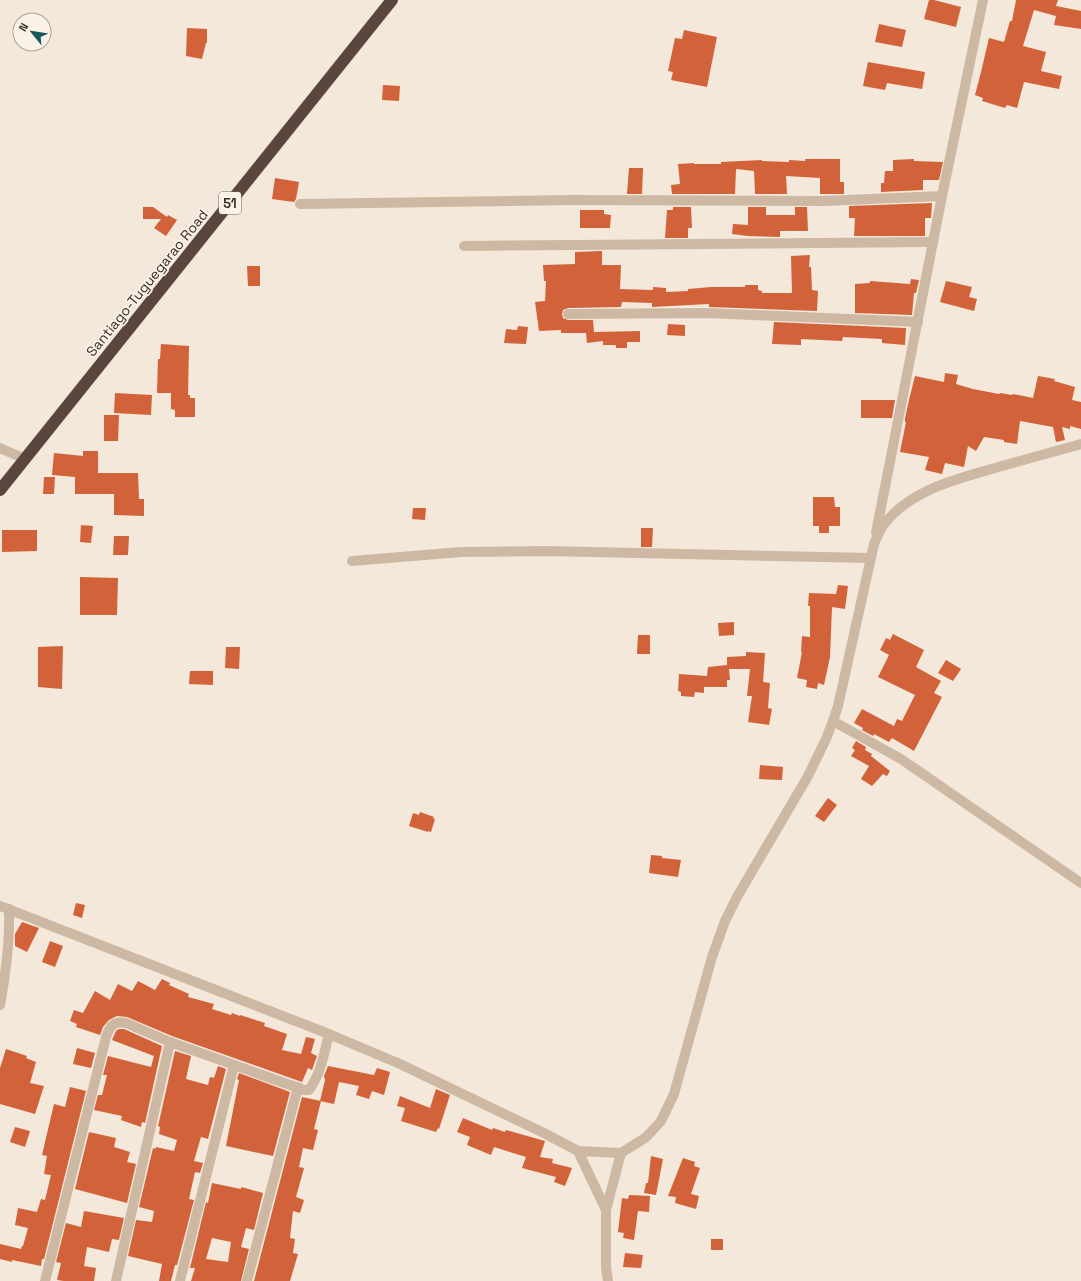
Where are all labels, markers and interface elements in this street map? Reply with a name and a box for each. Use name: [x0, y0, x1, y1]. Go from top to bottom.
north arrow: [12, 12, 52, 52]
text: N: [15, 20, 31, 34]
road number: 51: [219, 192, 241, 214]
street label: Santiago-Tuguegarao Road: [82, 206, 212, 360]

